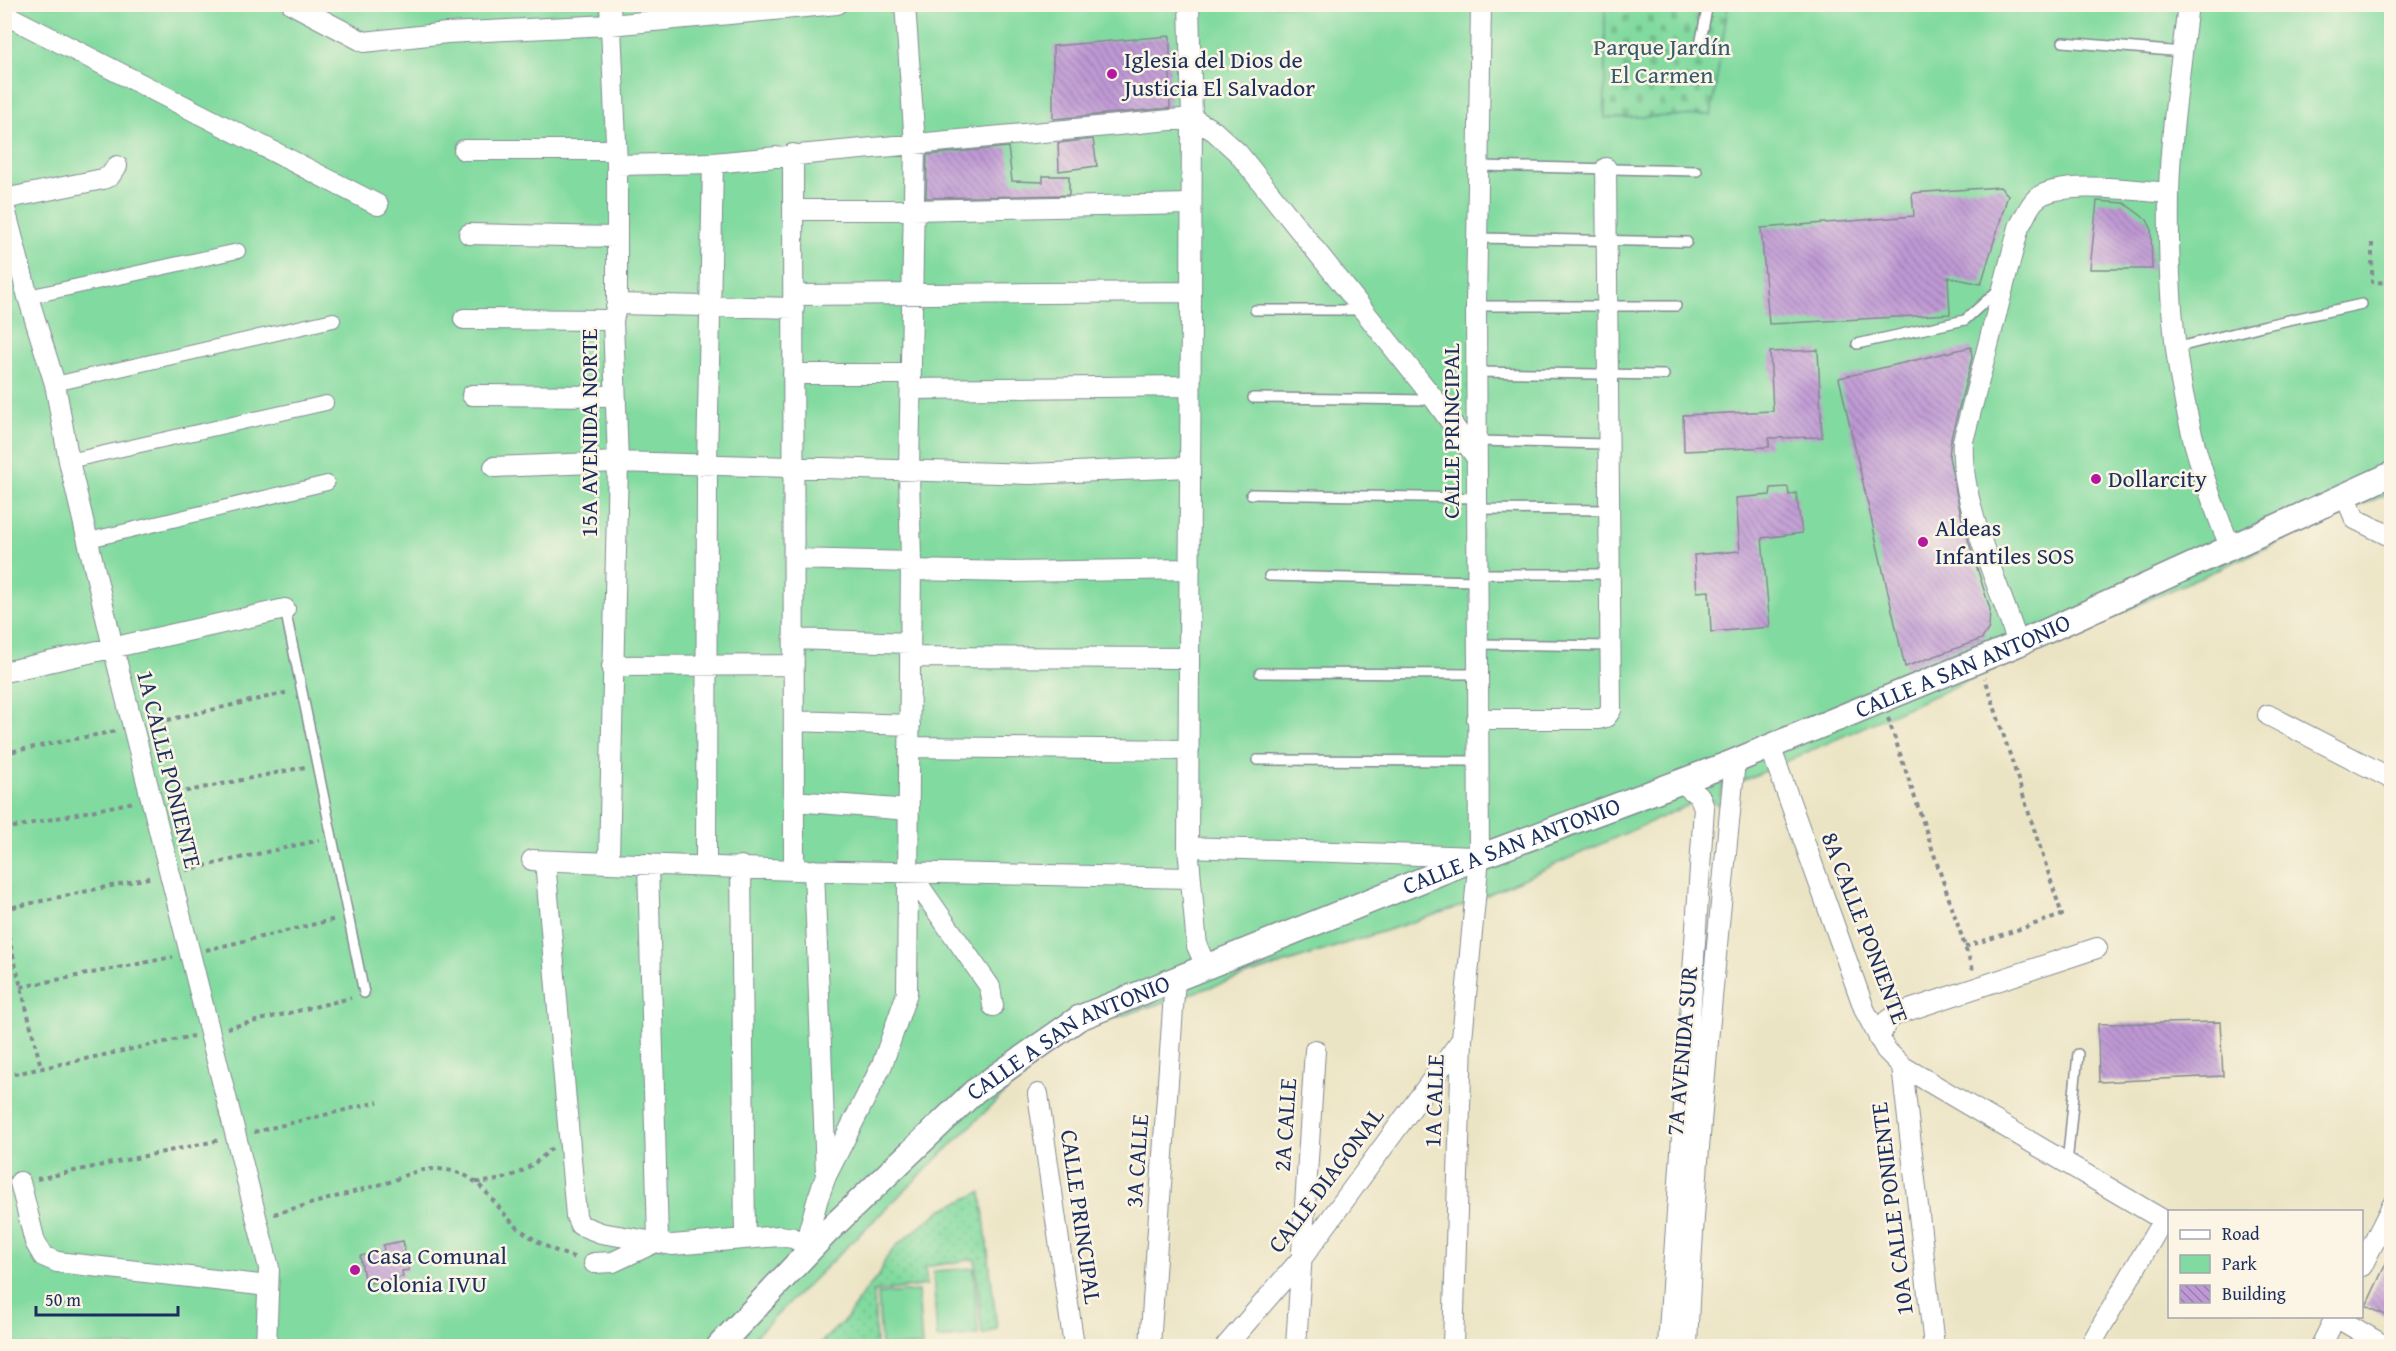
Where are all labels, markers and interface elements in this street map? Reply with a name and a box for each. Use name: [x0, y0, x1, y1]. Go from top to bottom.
park label: Parque Jardín El Carmen: [1593, 29, 1731, 92]
place label: Iglesia del Dios de Justicia El Salvador: [1121, 42, 1315, 105]
marker: Iglesia del Dios de Justicia El Salvador: [1105, 67, 1119, 81]
street label: 15A AVENIDA NORTE: [571, 328, 606, 538]
street label: CALLE PRINCIPAL: [1433, 343, 1468, 519]
place label: Dollarcity: [2108, 461, 2207, 496]
marker: Dollarcity: [2089, 472, 2103, 486]
place label: Aldeas Infantiles SOS: [1935, 510, 2074, 573]
marker: Aldeas Infantiles SOS: [1916, 535, 1930, 549]
street label: CALLE A SAN ANTONIO: [1850, 604, 2076, 727]
street label: 1A CALLE PONIENTE: [128, 666, 211, 872]
street label: CALLE A SAN ANTONIO: [1397, 788, 1625, 903]
street label: 8A CALLE PONIENTE: [1813, 827, 1918, 1029]
street label: CALLE A SAN ANTONIO: [958, 965, 1175, 1108]
street label: 7A AVENIDA SUR: [1657, 965, 1706, 1137]
street label: 1A CALLE: [1414, 1053, 1453, 1148]
street label: 2A CALLE: [1264, 1077, 1305, 1173]
street label: CALLE DIAGONAL: [1259, 1099, 1392, 1260]
street label: 10A CALLE PONIENTE: [1861, 1100, 1922, 1318]
street label: 3A CALLE: [1116, 1113, 1157, 1209]
street label: CALLE PRINCIPAL: [1052, 1128, 1111, 1307]
legend: [2168, 1210, 2363, 1318]
text: Road: [2222, 1220, 2260, 1247]
place label: Casa Comunal Colonia IVU: [367, 1238, 507, 1301]
text: Park: [2222, 1250, 2258, 1277]
marker: Casa Comunal Colonia IVU: [348, 1263, 362, 1277]
scale bar: [36, 1279, 178, 1317]
text: Building: [2222, 1280, 2286, 1307]
text: 50 m: [45, 1286, 81, 1313]

